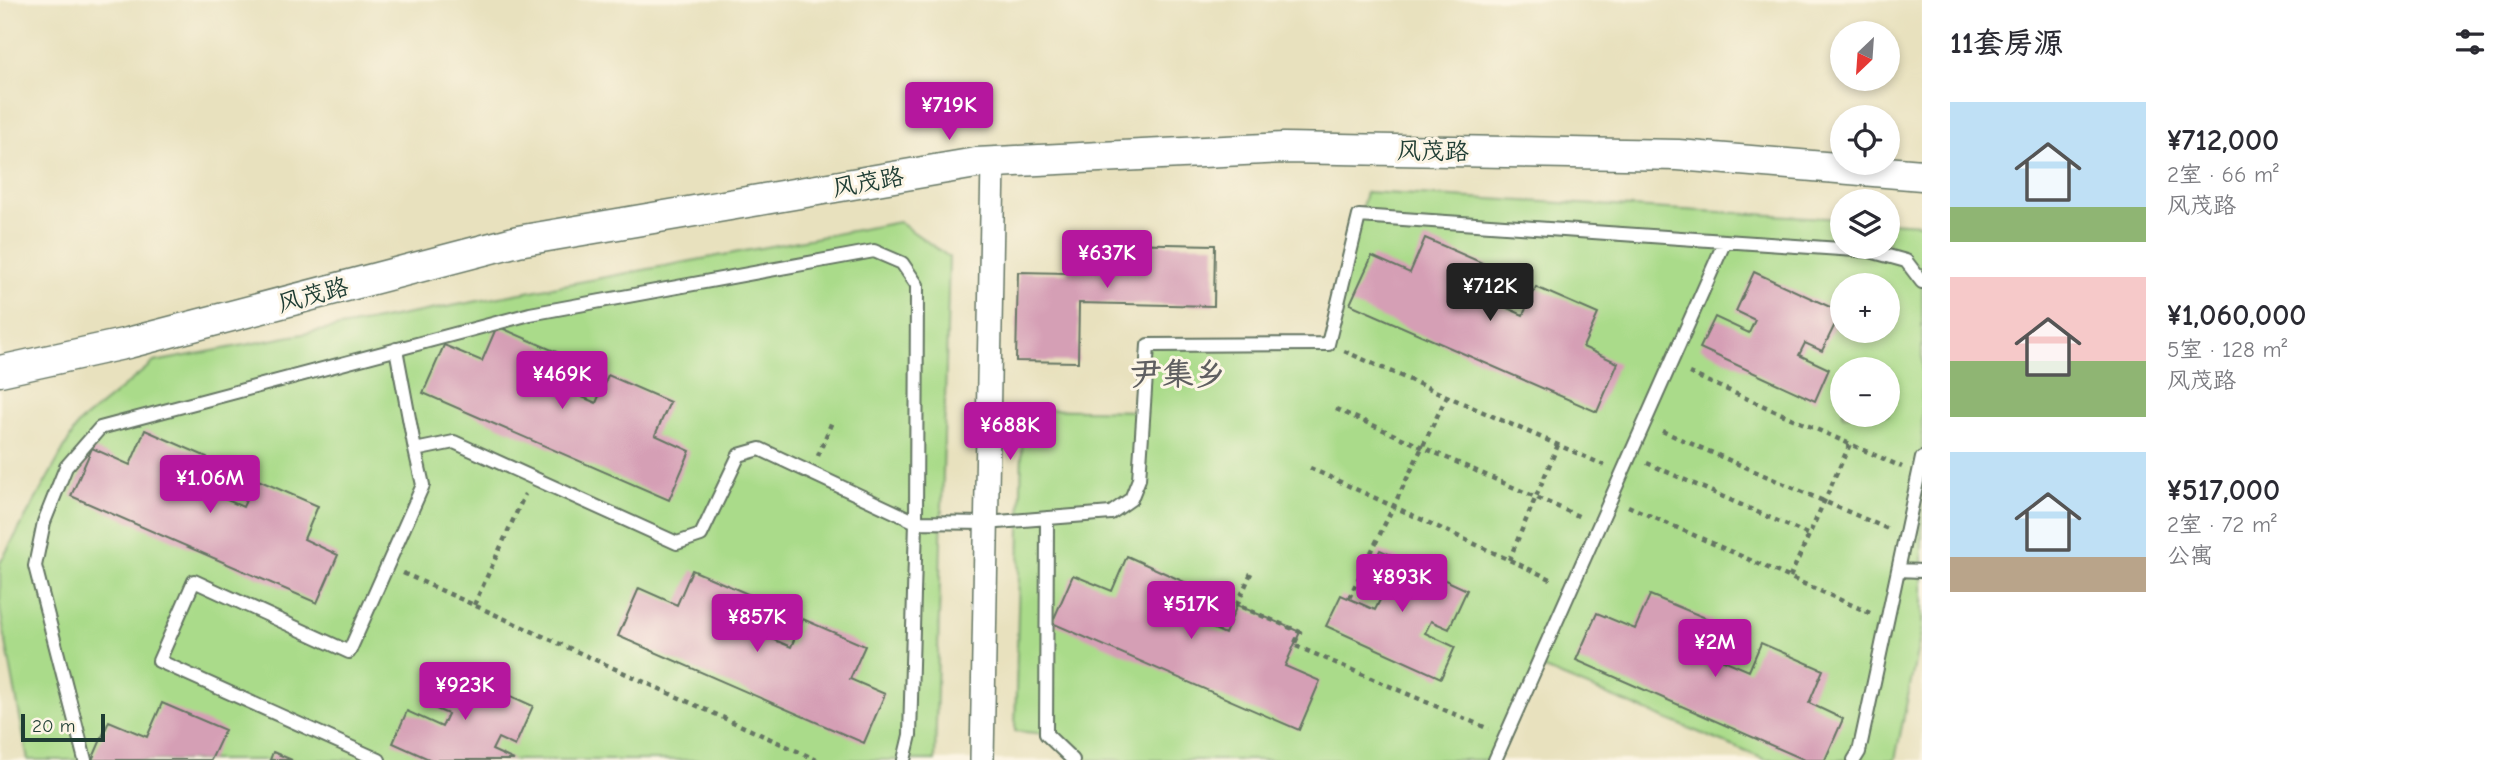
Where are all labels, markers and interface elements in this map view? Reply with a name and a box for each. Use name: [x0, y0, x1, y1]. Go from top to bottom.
north arrow: [1830, 21, 1900, 91]
map controls: [1830, 21, 1900, 427]
icon: filters: [2451, 23, 2489, 61]
text: 11套房源: [1950, 26, 2064, 61]
pin: ¥719K: [900, 82, 998, 142]
text: ¥719K: [921, 91, 977, 118]
button: locate: [1830, 105, 1900, 175]
text: ¥712,000: [2167, 123, 2279, 158]
icon: home: [2006, 130, 2090, 214]
street label: 风茂路: [1397, 136, 1469, 166]
text: 2室 · 66 m²: [2167, 161, 2279, 188]
street label: 风茂路: [830, 162, 906, 202]
button: layers: [1830, 189, 1900, 259]
text: 风茂路: [2167, 192, 2236, 219]
pin: ¥637K: [1058, 230, 1156, 290]
text: ¥637K: [1078, 239, 1136, 266]
pin: ¥712K: [1441, 264, 1539, 323]
street label: 风茂路: [275, 272, 351, 318]
text: ¥712K: [1462, 272, 1518, 299]
button: +: [1830, 273, 1900, 343]
text: ¥1,060,000: [2167, 298, 2307, 333]
icon: home: [2006, 305, 2090, 389]
text: 5室 · 128 m²: [2167, 336, 2287, 363]
pin: ¥469K: [513, 352, 611, 411]
district label: 尹集乡: [1130, 356, 1226, 393]
button: −: [1830, 357, 1900, 427]
text: ¥469K: [532, 360, 592, 387]
text: 风茂路: [2167, 367, 2236, 394]
pin: ¥688K: [961, 402, 1059, 462]
text: ¥688K: [980, 411, 1040, 438]
pin: ¥1.06M: [153, 456, 267, 515]
text: ¥1.06M: [176, 464, 244, 491]
text: ¥517,000: [2167, 473, 2280, 508]
icon: home: [2006, 480, 2090, 564]
text: 2室 · 72 m²: [2167, 511, 2277, 538]
text: 公寓: [2167, 542, 2213, 569]
pin: ¥893K: [1353, 554, 1451, 614]
text: ¥893K: [1372, 563, 1432, 590]
pin: ¥517K: [1142, 582, 1240, 641]
text: ¥517K: [1163, 590, 1219, 617]
pin: ¥857K: [708, 594, 806, 654]
text: ¥857K: [728, 603, 786, 630]
pin: ¥2M: [1681, 620, 1749, 679]
text: ¥2M: [1694, 628, 1736, 655]
pin: ¥923K: [416, 662, 514, 722]
text: ¥923K: [435, 671, 495, 698]
scale bar: [21, 711, 105, 743]
text: 20 m: [32, 715, 76, 737]

